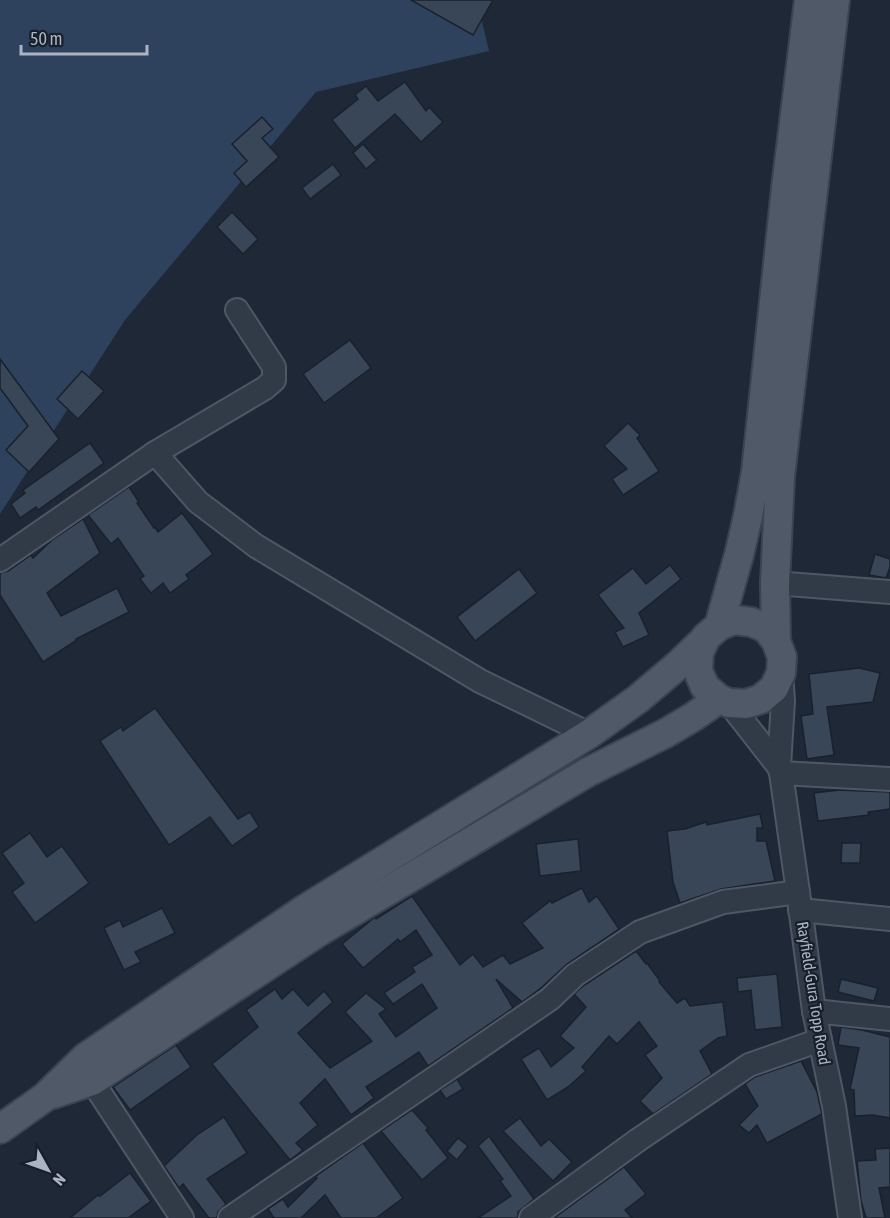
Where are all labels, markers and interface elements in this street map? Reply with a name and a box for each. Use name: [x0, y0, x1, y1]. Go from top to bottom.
scale bar: [21, 18, 147, 56]
text: 50 m: [30, 28, 62, 49]
street label: Rayfield-Gura Topp Road: [793, 920, 834, 1066]
north arrow: [18, 1140, 78, 1200]
text: N: [50, 1170, 69, 1189]

